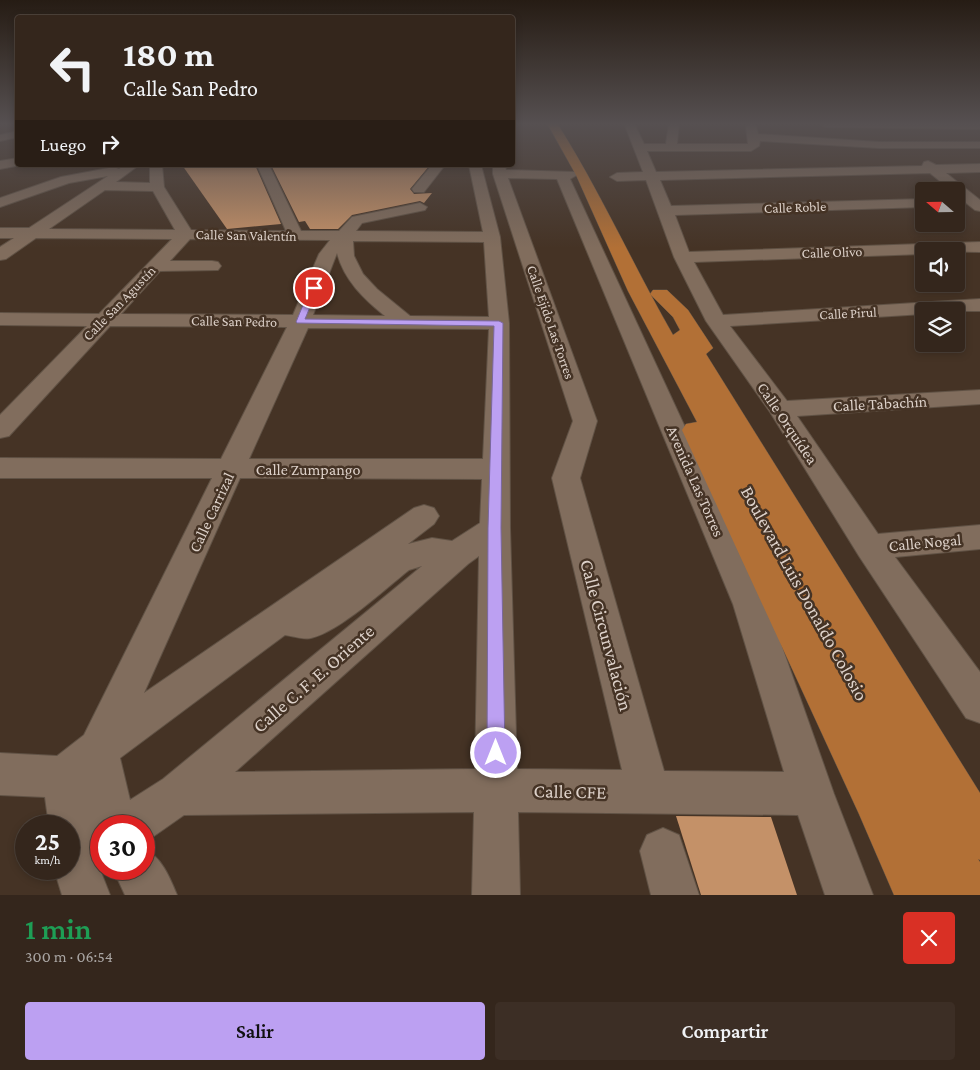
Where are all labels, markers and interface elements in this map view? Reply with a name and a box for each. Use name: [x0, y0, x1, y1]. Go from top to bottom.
icon: left: [40, 35, 105, 100]
text: 180 m: [123, 35, 214, 74]
text: Calle San Pedro: [123, 76, 258, 101]
icon: right: [96, 130, 124, 158]
text: Luego: [40, 134, 86, 155]
north arrow: [915, 182, 965, 232]
map controls: [915, 182, 965, 352]
street label: Calle Roble: [764, 198, 826, 216]
street label: Calle San Valentín: [195, 226, 297, 244]
button: sound: [915, 242, 965, 292]
street label: Calle Olivo: [801, 243, 863, 261]
street label: Calle San Agustín: [79, 262, 159, 344]
street label: Calle Ejido Las Torres: [523, 263, 578, 381]
pin: [293, 267, 335, 309]
icon: arrive: [300, 274, 328, 302]
button: layers: [915, 302, 965, 352]
street label: Calle Pirul: [819, 303, 877, 322]
street label: Calle San Pedro: [191, 312, 277, 330]
street label: Calle Orquídea: [753, 379, 822, 468]
street label: Calle Tabachín: [832, 393, 928, 414]
street label: Avenida Las Torres: [663, 423, 728, 539]
street label: Calle Zumpango: [256, 461, 360, 479]
street label: Calle Carrizal: [186, 470, 237, 555]
street label: Boulevard Luis Donaldo Colosio: [737, 482, 872, 704]
street label: Calle Nogal: [888, 531, 962, 555]
street label: Calle Circunvalación: [576, 557, 637, 713]
street label: Calle C. F. E. Oriente: [248, 620, 378, 737]
position arrow: [469, 726, 521, 778]
street label: Calle CFE: [533, 780, 607, 803]
speed limit sign: 30: [90, 815, 155, 880]
text: 25: [35, 828, 60, 855]
text: km/h: [35, 853, 60, 867]
text: 1 min: [25, 912, 92, 945]
button: close: [903, 912, 955, 964]
text: 300 m · 06:54: [25, 948, 113, 965]
button: Salir: [25, 1002, 485, 1060]
button: Compartir: [495, 1002, 955, 1060]

